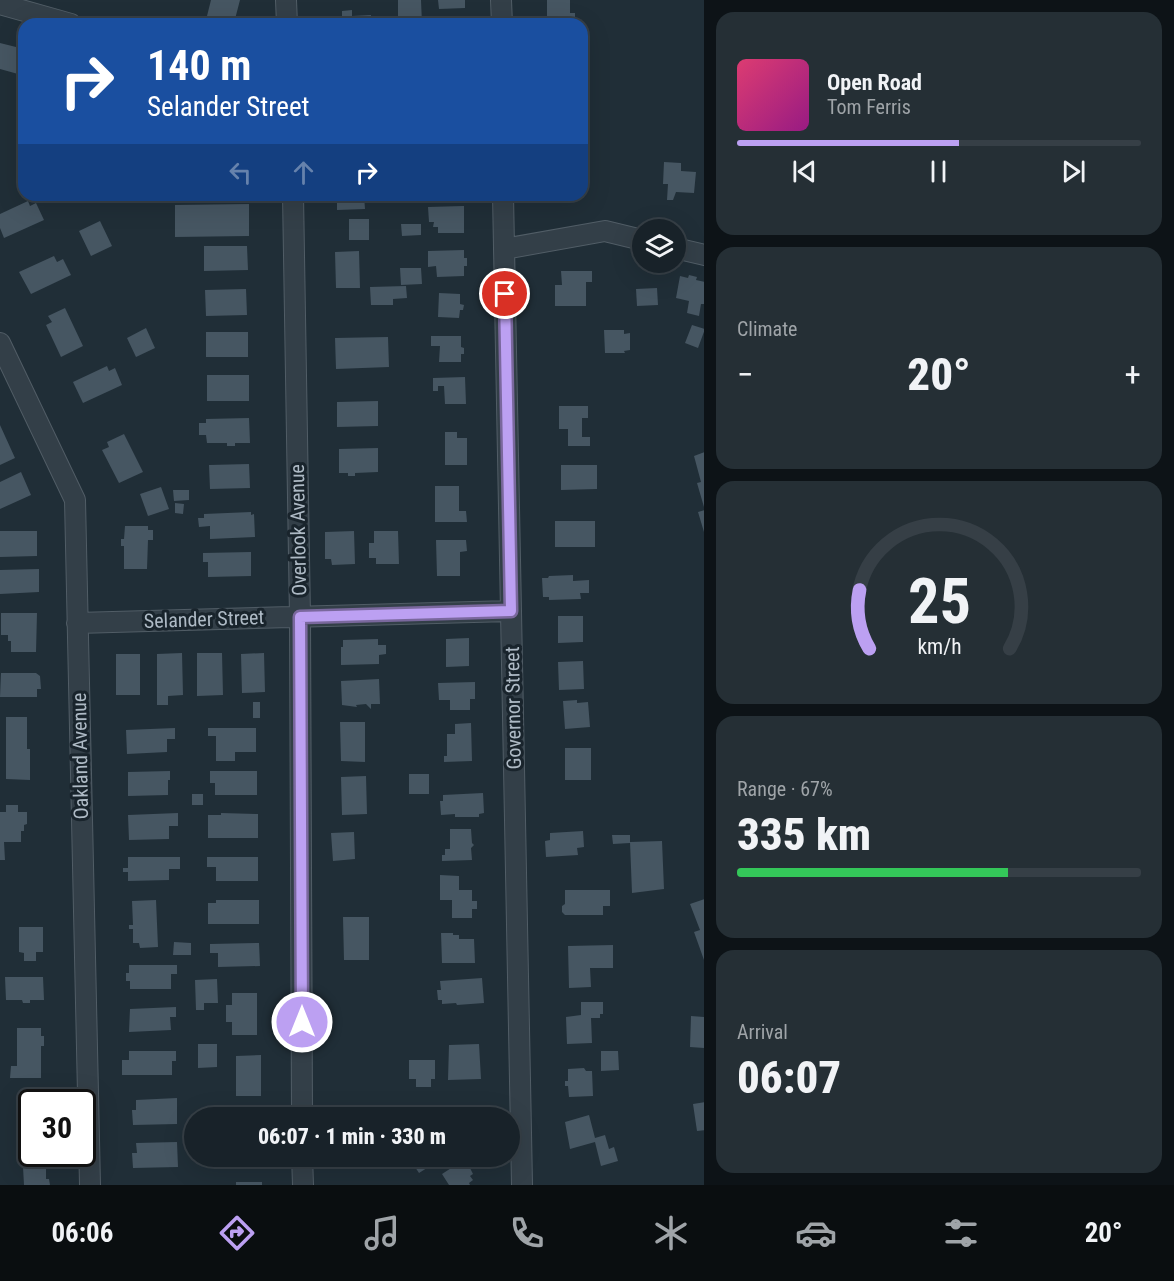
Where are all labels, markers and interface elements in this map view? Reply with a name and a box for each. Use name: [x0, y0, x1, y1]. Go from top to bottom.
text: 140 m: [147, 41, 252, 90]
icon: right: [48, 42, 126, 120]
text: Open Road: [827, 70, 922, 95]
text: Selander Street: [147, 91, 310, 123]
text: Tom Ferris: [827, 95, 911, 119]
icon: previous: [788, 155, 821, 188]
icon: pause: [922, 155, 955, 188]
icon: next: [1057, 155, 1090, 188]
icon: left: [224, 156, 257, 189]
icon: ahead: [287, 156, 320, 189]
icon: right: [350, 156, 383, 189]
map controls: [632, 219, 686, 273]
button: layers: [632, 219, 686, 273]
pin: [479, 268, 530, 319]
icon: arrive: [488, 277, 521, 310]
text: Climate: [737, 317, 797, 341]
text: 20°: [907, 348, 971, 401]
text: −: [737, 355, 754, 394]
text: +: [1125, 355, 1141, 394]
street label: Overlook Avenue: [285, 464, 311, 596]
text: 25: [907, 566, 971, 639]
street label: Selander Street: [143, 605, 265, 633]
text: km/h: [917, 635, 961, 660]
street label: Governor Street: [500, 646, 526, 770]
street label: Oakland Avenue: [67, 693, 93, 819]
text: Range · 67%: [737, 777, 833, 801]
text: 335 km: [737, 808, 871, 861]
position arrow: [270, 990, 334, 1054]
text: Arrival: [737, 1020, 788, 1044]
text: 06:07: [737, 1051, 841, 1104]
speed limit sign: 30: [18, 1089, 96, 1167]
text: 06:07 · 1 min · 330 m: [258, 1124, 446, 1149]
icon: directions: [216, 1212, 258, 1254]
icon: music: [361, 1212, 403, 1254]
icon: phone: [506, 1212, 548, 1254]
icon: climate: [650, 1212, 692, 1254]
icon: car: [795, 1212, 837, 1254]
icon: filters: [940, 1212, 982, 1254]
text: 06:06: [51, 1217, 113, 1249]
text: 20°: [1085, 1217, 1123, 1249]

